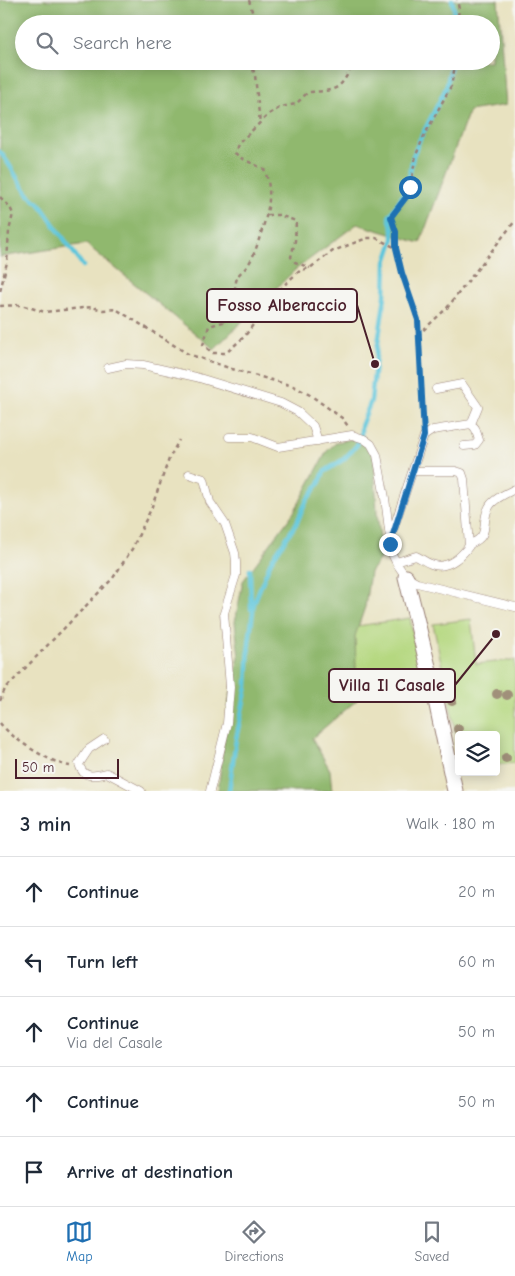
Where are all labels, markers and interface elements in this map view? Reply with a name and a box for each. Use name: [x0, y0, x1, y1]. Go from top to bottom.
search box: [15, 15, 500, 70]
icon: search: [33, 29, 61, 57]
text: Search here: [73, 32, 172, 54]
route start: [399, 176, 422, 199]
callout: Fosso Alberaccio: [207, 289, 357, 322]
text: Fosso Alberaccio: [217, 295, 347, 316]
route end: [379, 533, 402, 556]
callout: Villa Il Casale: [329, 669, 455, 702]
text: Villa Il Casale: [339, 675, 445, 696]
map controls: [455, 731, 500, 776]
button: layers: [455, 731, 500, 776]
scale bar: [15, 756, 119, 779]
text: 50 m: [22, 759, 54, 776]
text: 3 min: [20, 812, 71, 836]
text: Walk · 180 m: [406, 815, 495, 833]
icon: ahead: [20, 878, 48, 906]
text: Continue: [67, 881, 139, 903]
text: 20 m: [458, 883, 495, 901]
icon: left: [20, 948, 48, 976]
text: Turn left: [67, 951, 138, 973]
text: 60 m: [458, 953, 495, 971]
text: Continue: [67, 1012, 139, 1034]
icon: ahead: [20, 1018, 48, 1046]
text: 50 m: [458, 1023, 495, 1041]
text: Via del Casale: [67, 1034, 163, 1052]
icon: ahead: [20, 1088, 48, 1116]
text: Continue: [67, 1091, 139, 1113]
text: 50 m: [458, 1093, 495, 1111]
icon: arrive: [20, 1158, 48, 1186]
text: Arrive at destination: [67, 1161, 233, 1183]
tab: Map: [65, 1218, 93, 1265]
tab: Directions: [224, 1218, 284, 1265]
tab: Saved: [415, 1218, 450, 1265]

